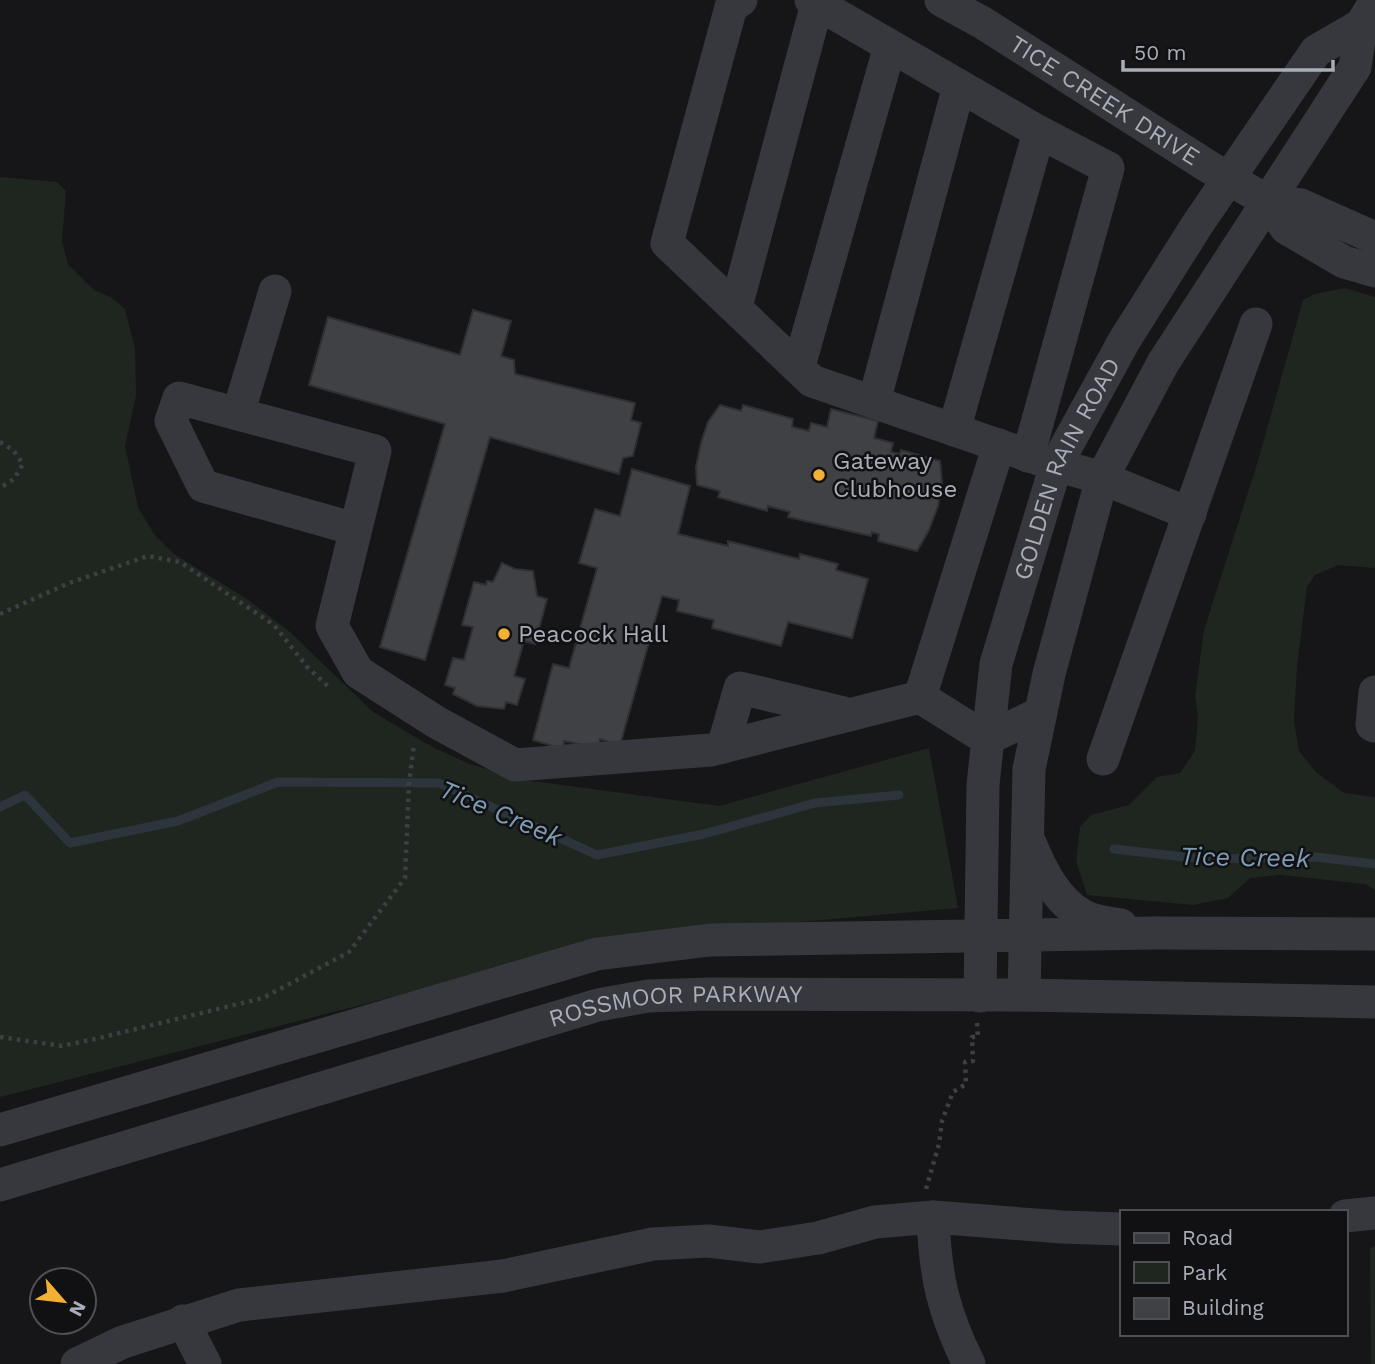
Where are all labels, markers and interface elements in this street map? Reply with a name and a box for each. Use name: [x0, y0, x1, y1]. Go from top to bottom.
scale bar: [1123, 28, 1333, 72]
street label: TICE CREEK DRIVE: [1004, 30, 1205, 171]
text: 50 m: [1134, 40, 1186, 65]
street label: GOLDEN RAIN ROAD: [1008, 353, 1126, 583]
place label: Gateway Clubhouse: [833, 447, 957, 503]
marker: Gateway Clubhouse: [811, 467, 827, 483]
place label: Peacock Hall: [518, 620, 669, 648]
marker: Peacock Hall: [496, 626, 512, 642]
water label: Tice Creek: [435, 774, 568, 853]
water label: Tice Creek: [1180, 841, 1311, 873]
street label: ROSSMOOR PARKWAY: [545, 980, 803, 1033]
legend: [1120, 1210, 1347, 1336]
text: Road: [1182, 1225, 1233, 1250]
text: Park: [1182, 1260, 1227, 1285]
north arrow: [28, 1266, 98, 1336]
text: Building: [1182, 1295, 1264, 1320]
text: N: [64, 1297, 91, 1320]

